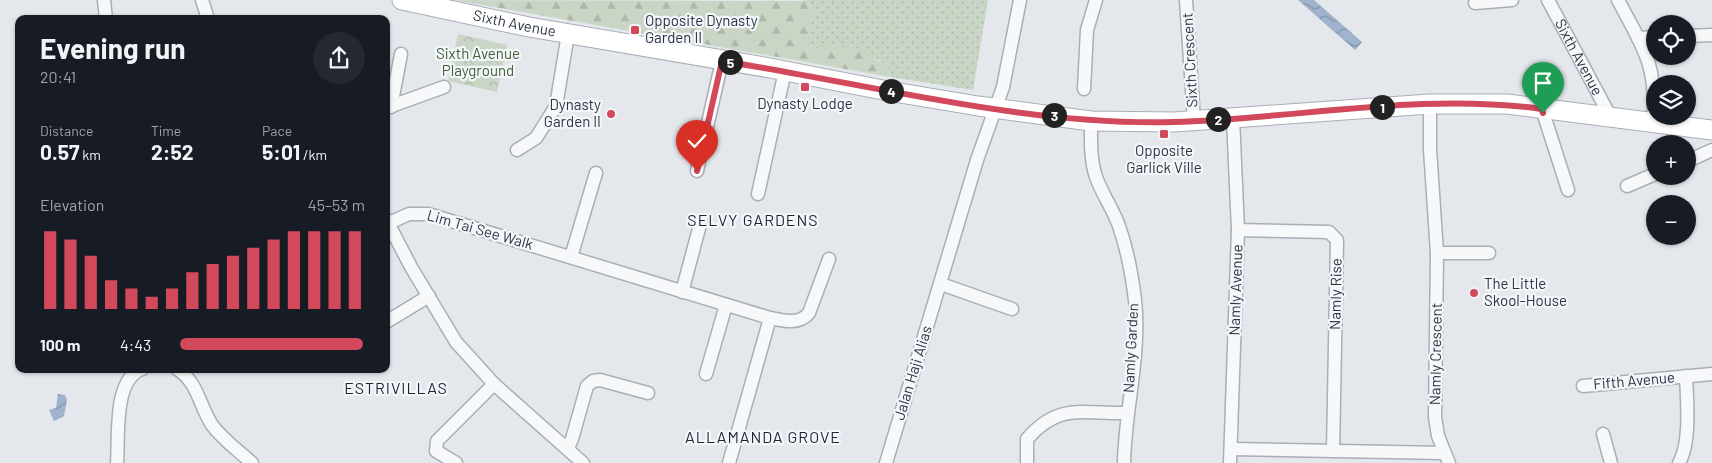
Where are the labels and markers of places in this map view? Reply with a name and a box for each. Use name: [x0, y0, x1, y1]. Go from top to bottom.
place label: Opposite Dynasty Garden II: [645, 11, 758, 46]
marker: Opposite Dynasty Garden II: [629, 24, 641, 36]
pin: 5: [718, 50, 742, 74]
pin: [1522, 62, 1564, 113]
pin: 4: [878, 78, 904, 104]
marker: Dynasty Lodge: [799, 81, 811, 93]
place label: Dynasty Lodge: [757, 94, 853, 112]
pin: 1: [1370, 94, 1394, 120]
place label: Dynasty Garden II: [544, 95, 601, 130]
pin: 3: [1042, 102, 1066, 128]
pin: 2: [1206, 106, 1230, 132]
marker: Dynasty Garden II: [605, 108, 617, 120]
pin: [676, 120, 718, 171]
marker: Opposite Garlick Ville: [1158, 128, 1170, 140]
place label: Opposite Garlick Ville: [1126, 141, 1202, 176]
place label: The Little Skool-House: [1484, 274, 1567, 309]
marker: The Little Skool-House: [1468, 287, 1480, 299]

